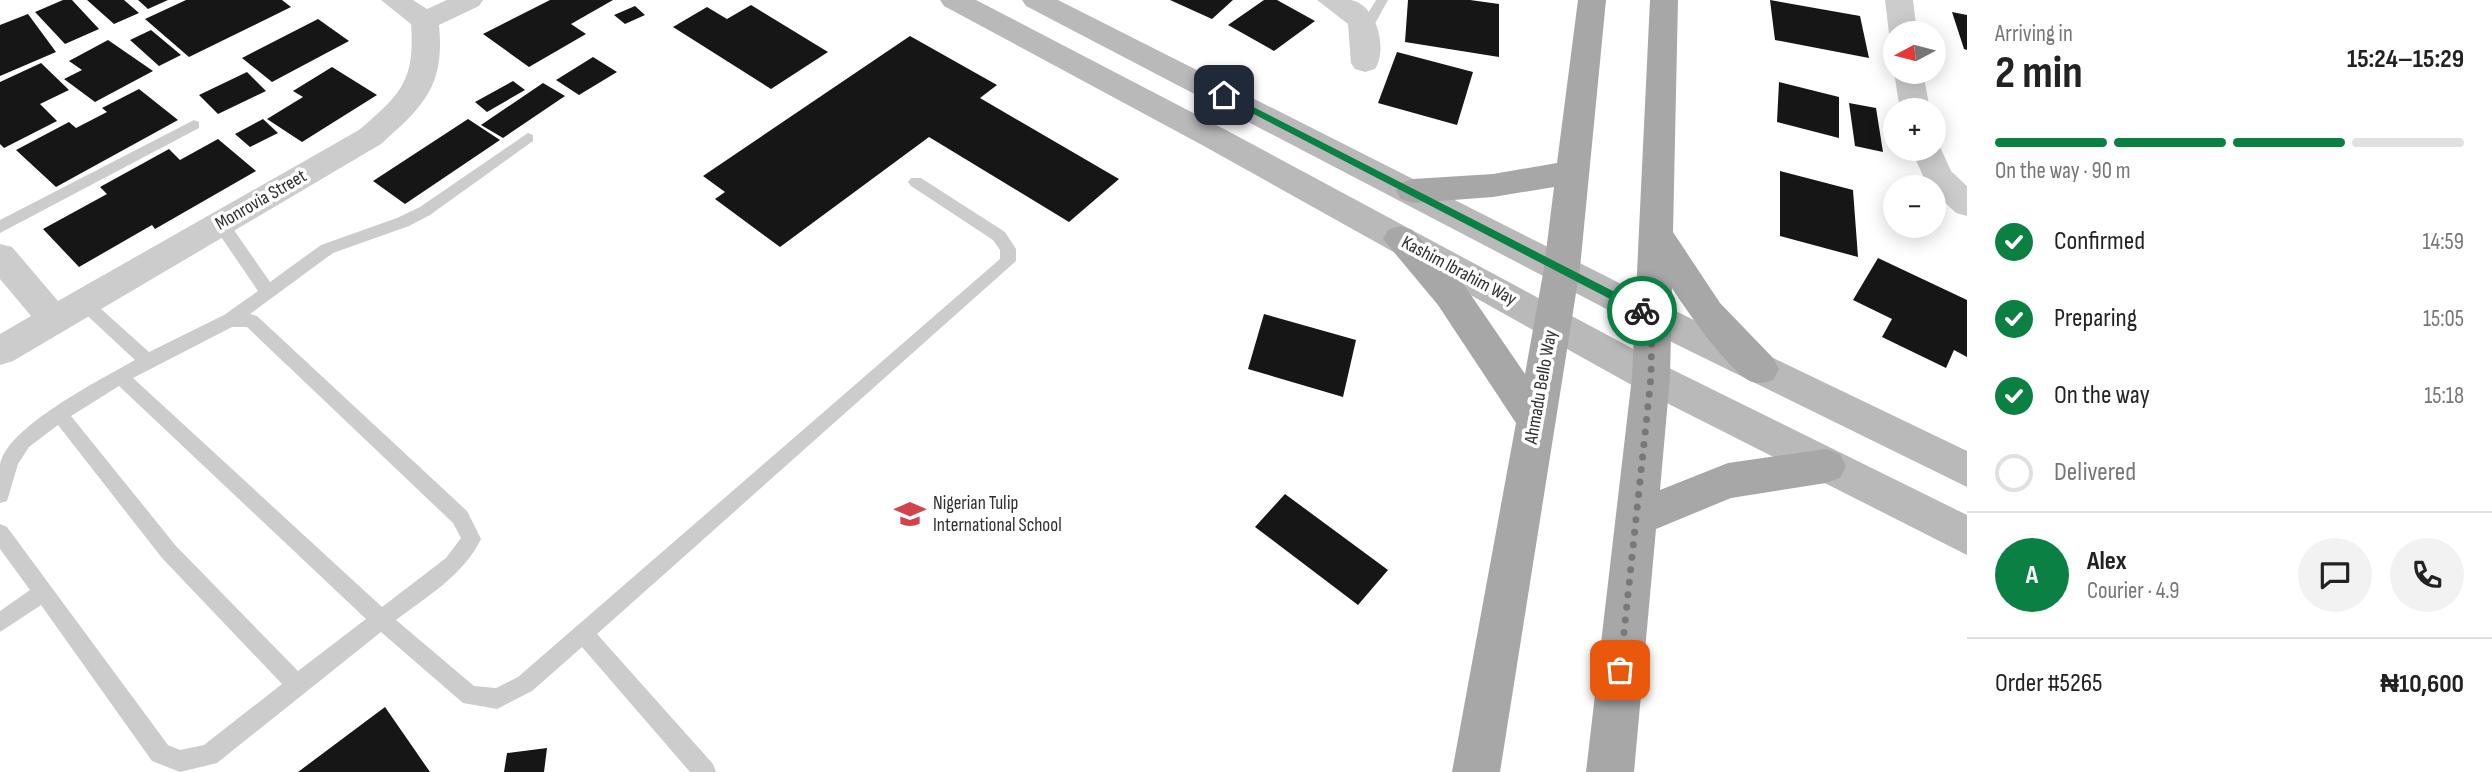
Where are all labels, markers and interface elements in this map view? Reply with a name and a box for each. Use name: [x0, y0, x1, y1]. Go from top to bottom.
text: Arriving in: [1995, 20, 2073, 48]
north arrow: [1883, 21, 1946, 84]
map controls: [1883, 21, 1946, 238]
text: 15:24–15:29: [2347, 44, 2464, 75]
text: 2 min: [1995, 46, 2083, 101]
pin: [1194, 65, 1254, 125]
icon: home: [1205, 76, 1243, 114]
button: +: [1883, 98, 1946, 161]
text: On the way · 90 m: [1995, 157, 2130, 185]
street label: Monrovia Street: [211, 165, 311, 235]
button: −: [1883, 175, 1946, 238]
icon: check: [1995, 223, 2033, 261]
text: Confirmed: [2054, 226, 2145, 257]
text: 14:59: [2423, 228, 2464, 256]
street label: Kashim Ibrahim Way: [1398, 231, 1521, 311]
courier: [1607, 276, 1677, 346]
icon: bike: [1623, 292, 1661, 330]
icon: check: [1995, 300, 2033, 338]
text: Preparing: [2054, 303, 2137, 334]
text: 15:05: [2423, 305, 2464, 333]
street label: Ahmadu Bello Way: [1519, 328, 1562, 447]
icon: check: [1995, 377, 2033, 415]
text: On the way: [2054, 380, 2150, 411]
text: 15:18: [2424, 382, 2464, 410]
text: Delivered: [2054, 457, 2136, 488]
place label: Nigerian Tulip International School: [933, 492, 1062, 537]
school or university icon: Nigerian Tulip International School: [893, 497, 927, 531]
button: chat: [2298, 538, 2372, 612]
button: phone: [2390, 538, 2464, 612]
text: Alex: [2087, 546, 2127, 577]
text: A: [2026, 560, 2038, 591]
text: Courier · 4.9: [2087, 577, 2179, 605]
pin: [1590, 640, 1650, 700]
icon: bag: [1601, 651, 1639, 689]
text: Order #5265: [1995, 668, 2103, 699]
text: ₦10,600: [2380, 669, 2464, 700]

